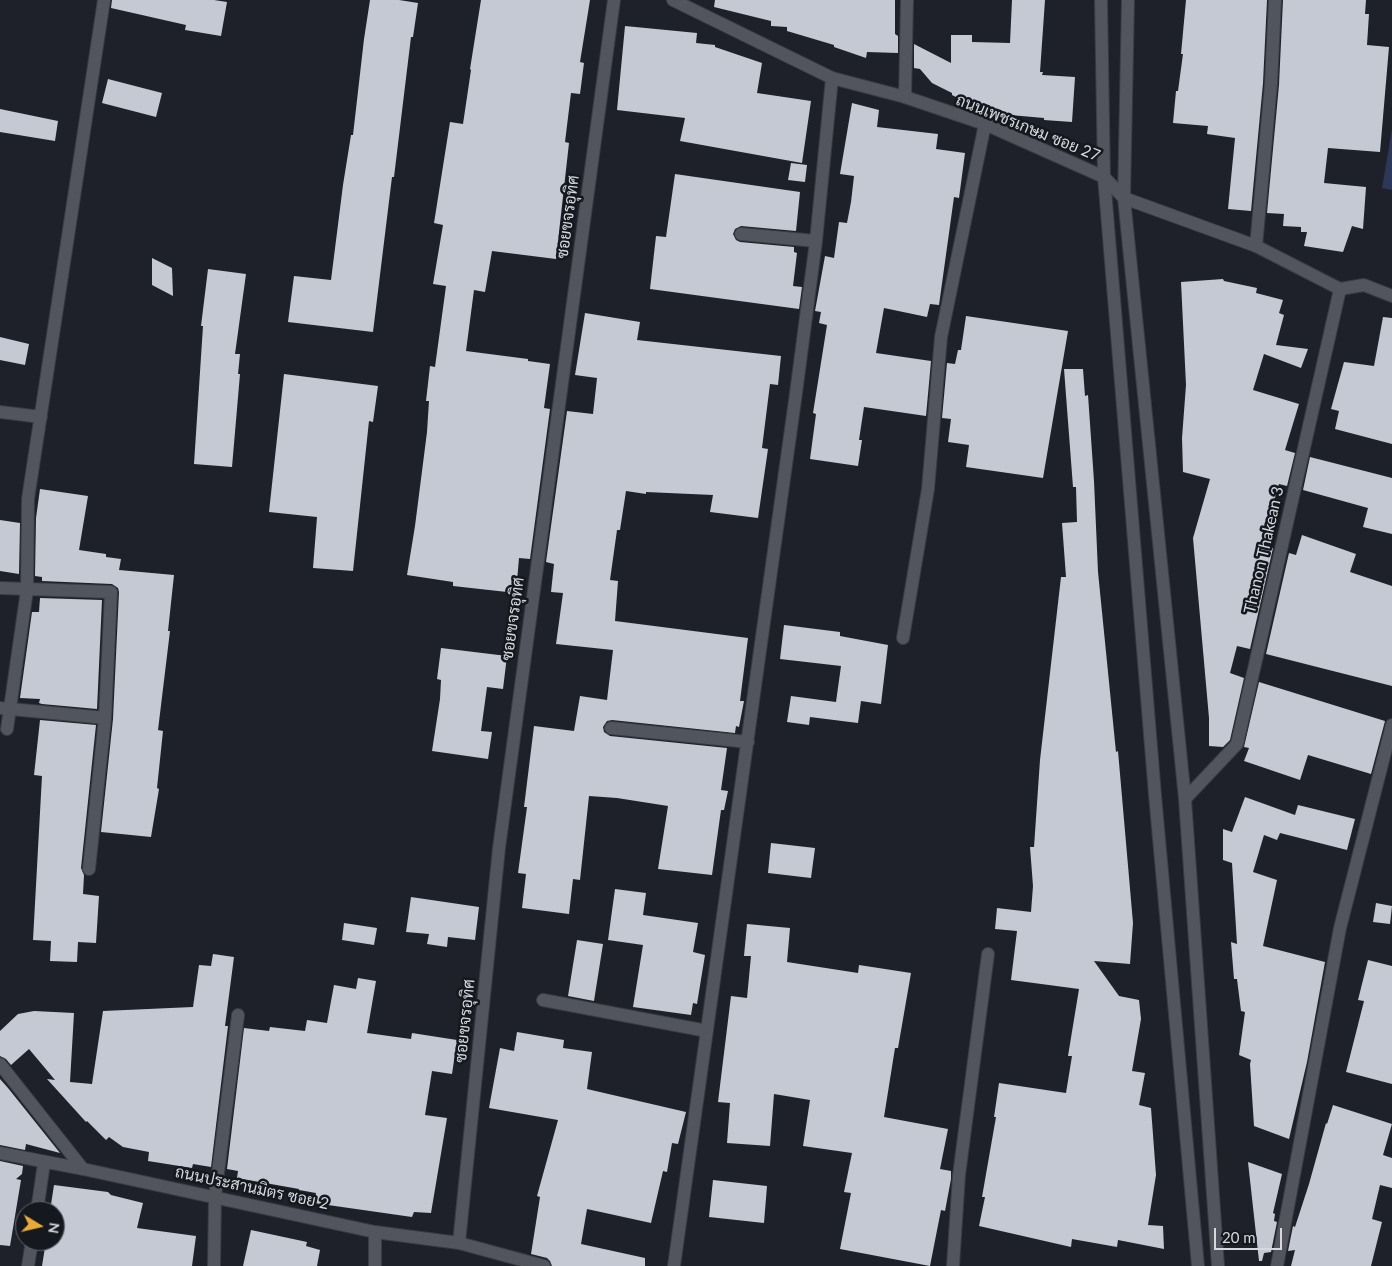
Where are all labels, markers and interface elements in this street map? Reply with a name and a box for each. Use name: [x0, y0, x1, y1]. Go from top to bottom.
street label: ถนนเพชรเกษม ซอย 27: [953, 90, 1103, 166]
street label: ซอยขจรอุทิศ: [553, 174, 583, 260]
street label: Thanon Thakean 3: [1240, 485, 1288, 615]
street label: ซอยขจรอุทิศ: [498, 576, 528, 662]
street label: ซอยขจรอุทิศ: [451, 978, 479, 1064]
street label: ถนนประสานมิตร ซอย 2: [173, 1162, 331, 1214]
north arrow: [15, 1201, 65, 1251]
scale bar: [1217, 1218, 1284, 1250]
text: N: [45, 1222, 64, 1235]
text: 20 m: [1222, 1228, 1256, 1246]

